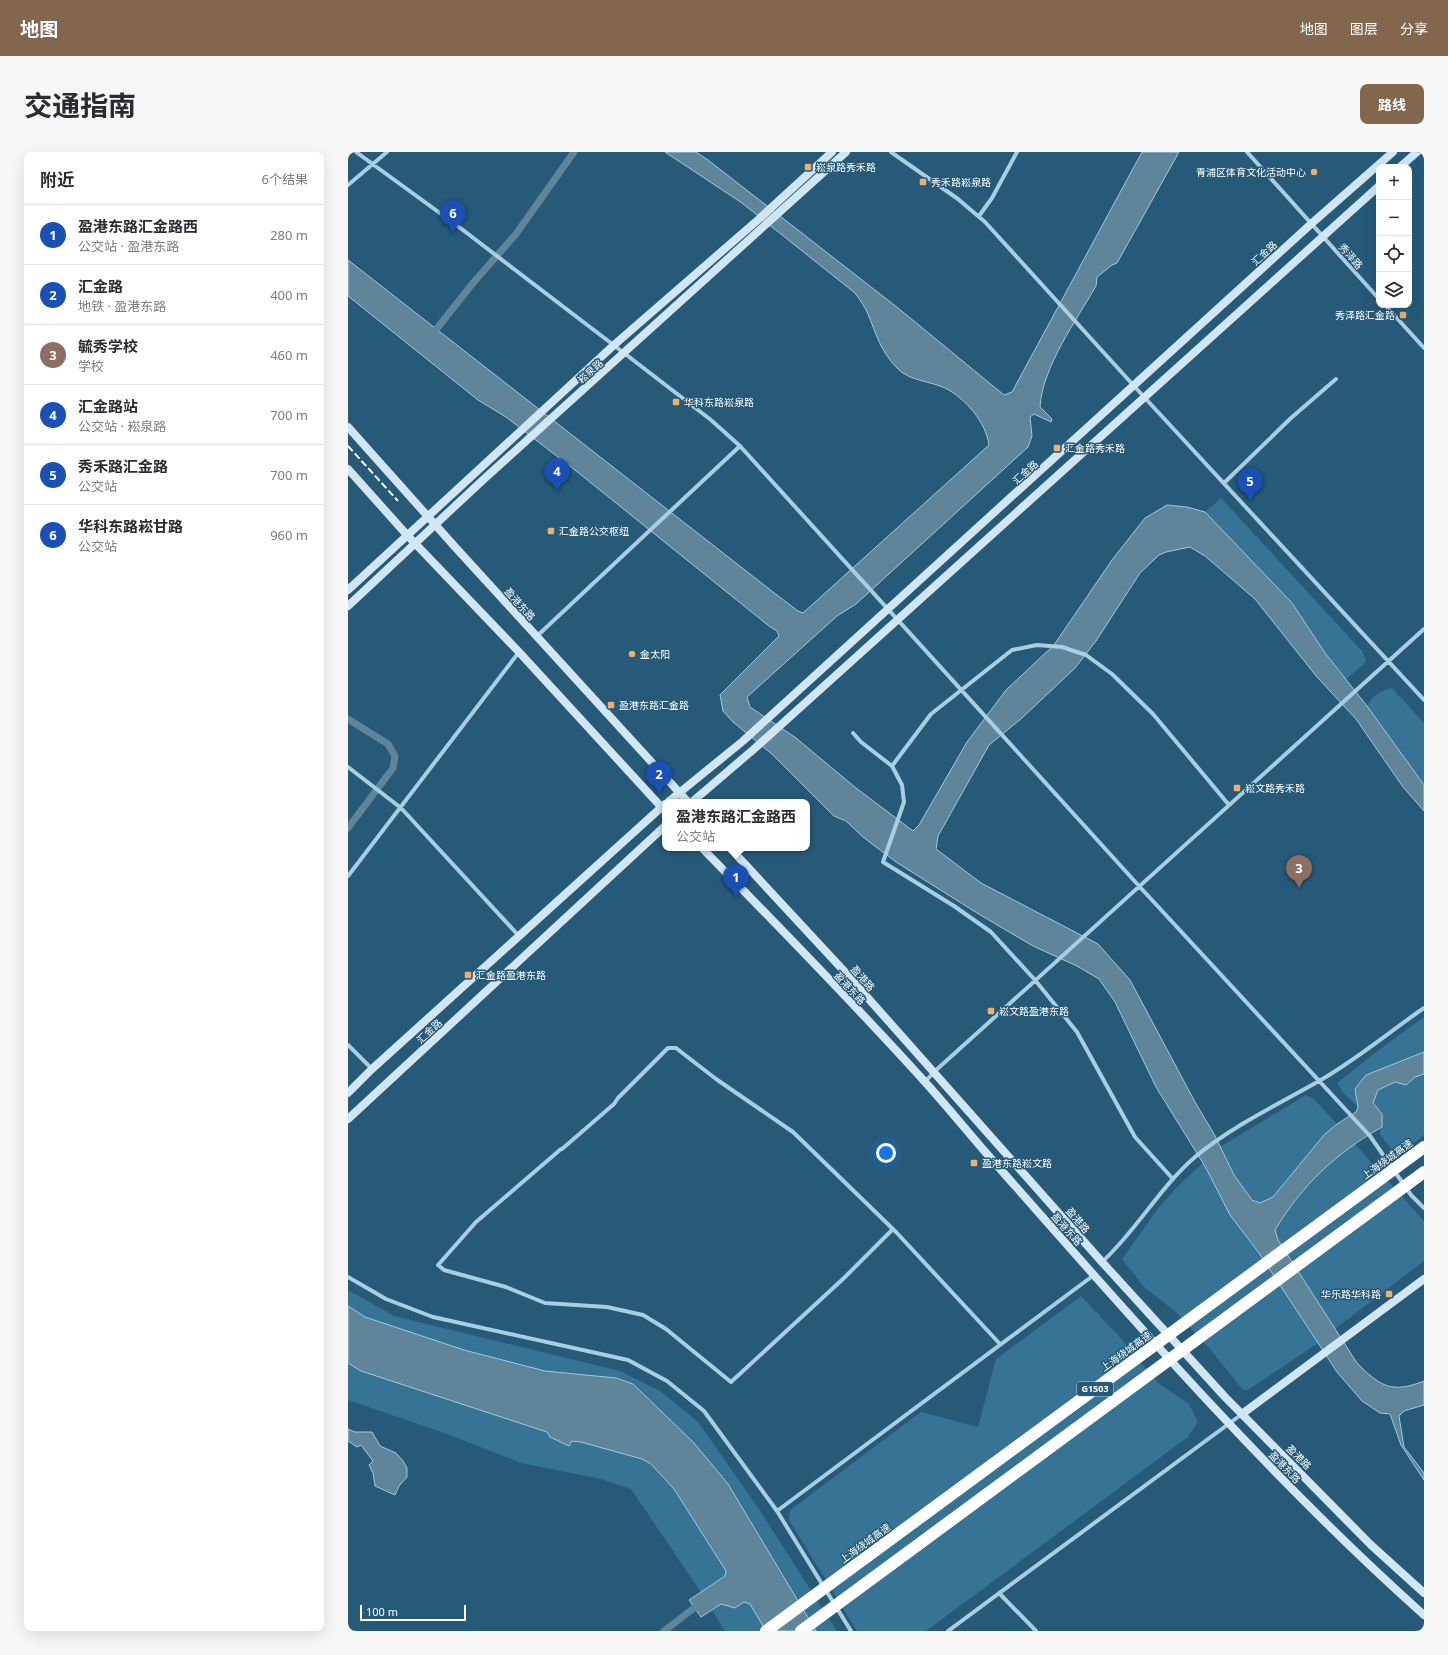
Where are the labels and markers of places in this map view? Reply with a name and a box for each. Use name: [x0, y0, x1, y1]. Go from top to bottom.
place label: 崧泉路秀禾路: [816, 160, 876, 174]
marker: 崧泉路秀禾路: [803, 162, 813, 172]
place label: 青浦区体育文化活动中心: [1196, 165, 1306, 179]
marker: 青浦区体育文化活动中心: [1309, 167, 1319, 177]
place label: 秀禾路崧泉路: [931, 175, 991, 189]
marker: 秀禾路崧泉路: [918, 177, 928, 187]
pin: 6: [440, 200, 466, 233]
place label: 秀泽路汇金路: [1335, 308, 1395, 322]
marker: 秀泽路汇金路: [1398, 310, 1408, 320]
place label: 华科东路崧泉路: [684, 395, 754, 409]
marker: 华科东路崧泉路: [671, 397, 681, 407]
place label: 汇金路秀禾路: [1065, 441, 1125, 455]
marker: 汇金路秀禾路: [1052, 443, 1062, 453]
pin: 4: [544, 458, 570, 491]
pin: 5: [1237, 468, 1263, 501]
place label: 汇金路公交枢纽: [559, 524, 629, 538]
marker: 汇金路公交枢纽: [546, 526, 556, 536]
place label: 金太阳: [640, 647, 670, 661]
marker: 金太阳: [627, 649, 637, 659]
place label: 盈港东路汇金路: [619, 698, 689, 712]
marker: 盈港东路汇金路: [606, 700, 616, 710]
pin: 2: [646, 761, 672, 794]
place label: 崧文路秀禾路: [1245, 781, 1305, 795]
marker: 崧文路秀禾路: [1232, 783, 1242, 793]
pin: 3: [1286, 855, 1312, 888]
pin: 1: [723, 864, 749, 897]
place label: 汇金路盈港东路: [476, 968, 546, 982]
marker: 汇金路盈港东路: [463, 970, 473, 980]
place label: 崧文路盈港东路: [999, 1004, 1069, 1018]
marker: 崧文路盈港东路: [986, 1006, 996, 1016]
place label: 盈港东路崧文路: [982, 1156, 1052, 1170]
marker: 盈港东路崧文路: [969, 1158, 979, 1168]
place label: 华乐路华科路: [1321, 1287, 1381, 1301]
marker: 华乐路华科路: [1384, 1289, 1394, 1299]

